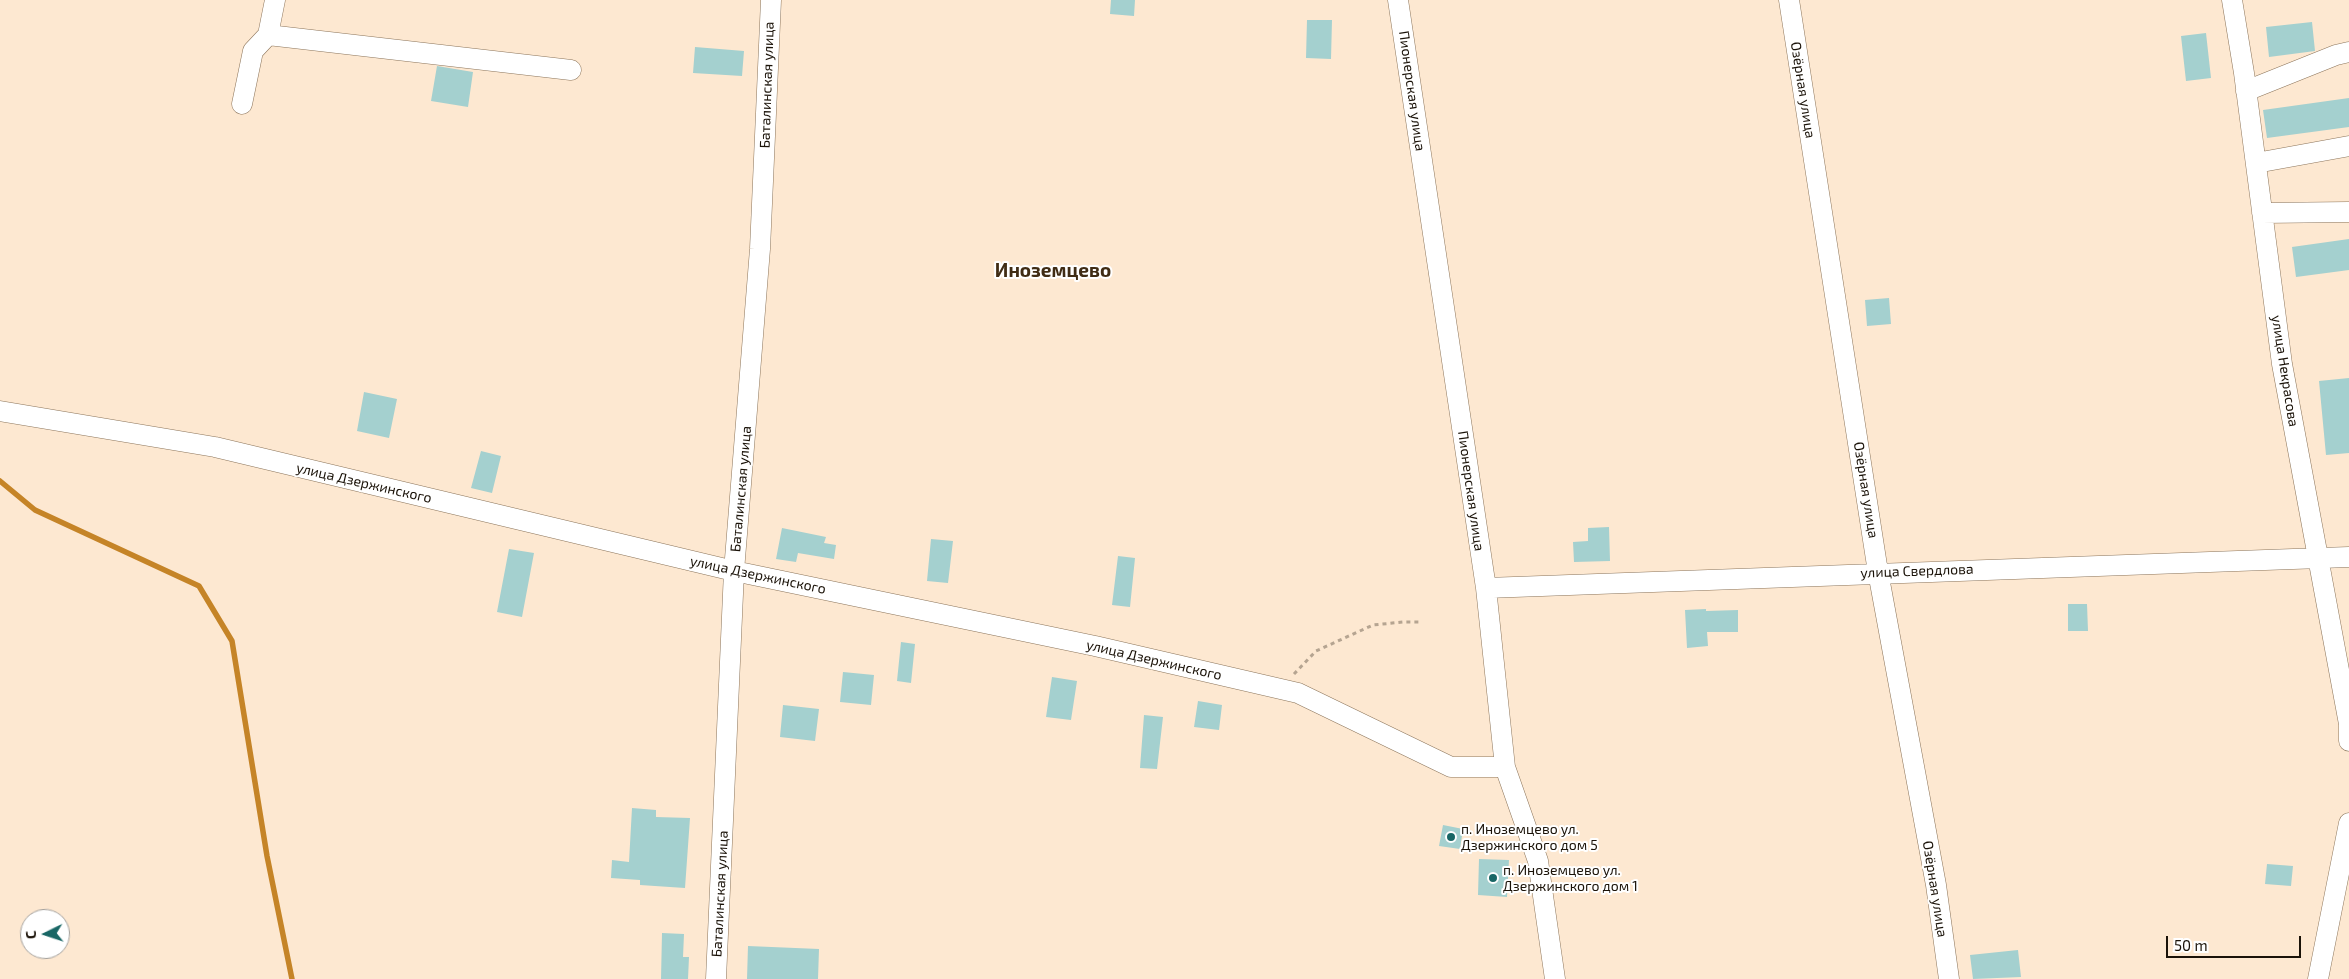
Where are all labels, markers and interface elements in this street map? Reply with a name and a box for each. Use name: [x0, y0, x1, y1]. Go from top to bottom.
street label: Баталинская улица: [756, 21, 778, 149]
street label: Пионерская улица: [1395, 30, 1429, 152]
street label: Озёрная улица: [1787, 40, 1819, 140]
district label: Иноземцево: [995, 260, 1111, 282]
street label: улица Некрасова: [2268, 314, 2302, 428]
street label: Баталинская улица: [727, 425, 755, 553]
street label: Пионерская улица: [1454, 430, 1488, 552]
street label: Озёрная улица: [1850, 440, 1882, 540]
street label: улица Дзержинского: [295, 459, 433, 507]
street label: улица Дзержинского: [688, 552, 828, 598]
street label: улица Свердлова: [1860, 561, 1974, 581]
street label: улица Дзержинского: [1085, 636, 1223, 684]
place label: п. Иноземцево ул. Дзержинского дом 5: [1461, 821, 1598, 854]
street label: Баталинская улица: [708, 830, 732, 958]
marker: п. Иноземцево ул. Дзержинского дом 5: [1445, 831, 1457, 843]
street label: Озёрная улица: [1919, 839, 1951, 939]
place label: п. Иноземцево ул. Дзержинского дом 1: [1503, 862, 1638, 894]
marker: п. Иноземцево ул. Дзержинского дом 1: [1487, 872, 1499, 884]
north arrow: [20, 909, 70, 959]
scale bar: [2169, 926, 2304, 958]
text: С: [22, 930, 39, 940]
text: 50 m: [2174, 936, 2208, 954]

